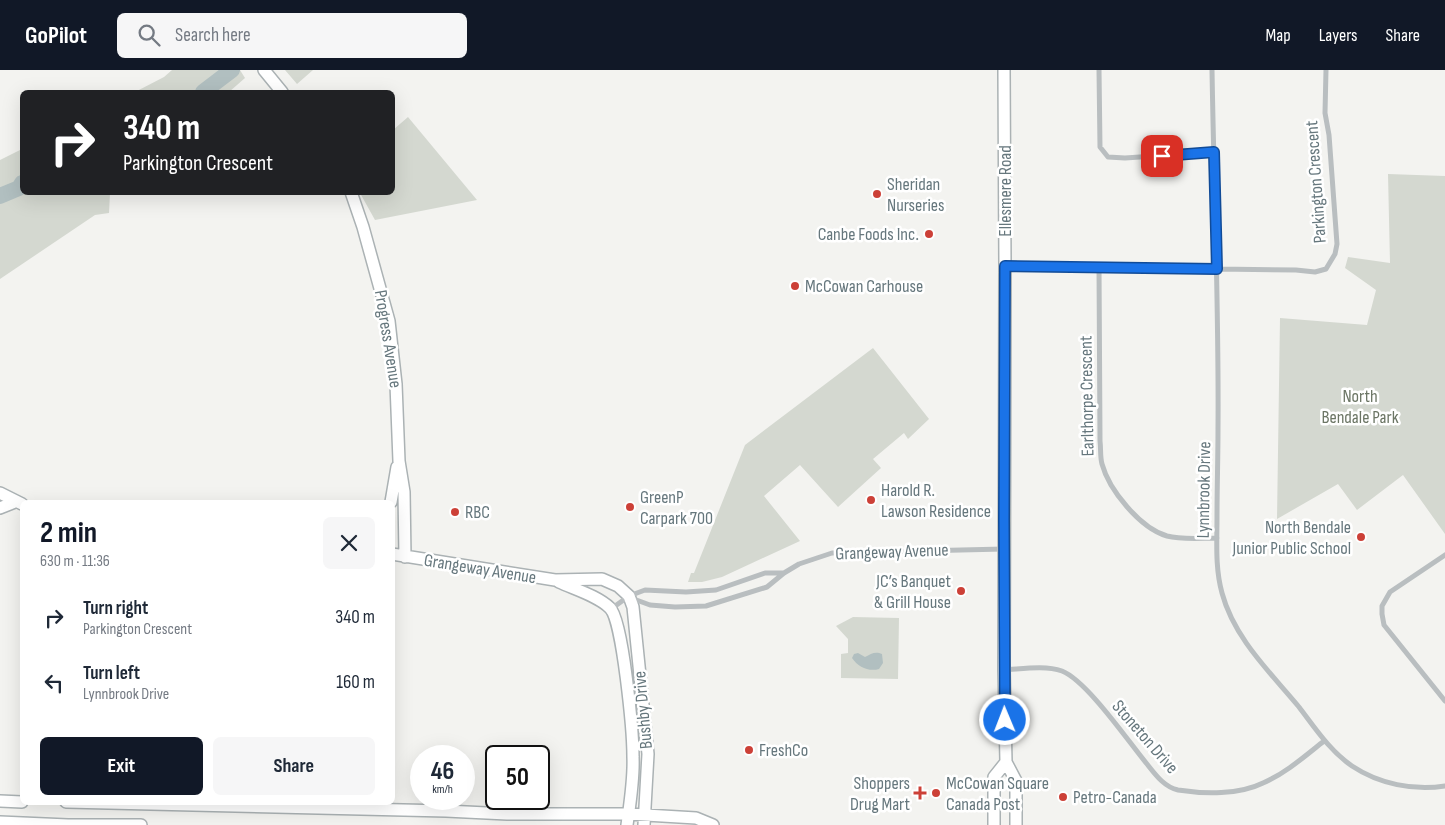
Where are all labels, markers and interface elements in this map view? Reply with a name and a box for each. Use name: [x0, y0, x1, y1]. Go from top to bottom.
search box: [117, 13, 467, 58]
text: GoPilot: [25, 21, 87, 50]
icon: search: [135, 21, 163, 49]
text: Search here: [175, 24, 251, 47]
text: Map: [1266, 25, 1291, 46]
text: Layers: [1319, 25, 1358, 46]
text: Share: [1386, 25, 1420, 46]
text: 340 m: [123, 107, 200, 150]
icon: right: [40, 110, 105, 175]
street label: Parkington Crescent: [1301, 120, 1331, 244]
pin: [1141, 135, 1183, 177]
icon: arrive: [1148, 142, 1176, 170]
street label: Ellesmere Road: [995, 145, 1016, 237]
text: Parkington Crescent: [123, 150, 273, 177]
place label: Sheridan Nurseries: [887, 174, 945, 216]
marker: Sheridan Nurseries: [871, 188, 883, 200]
place label: Canbe Foods Inc.: [818, 224, 919, 245]
marker: Canbe Foods Inc.: [923, 228, 935, 240]
place label: McCowan Carhouse: [805, 276, 923, 297]
marker: McCowan Carhouse: [789, 280, 801, 292]
street label: Progress Avenue: [370, 289, 406, 389]
street label: Earlthorpe Crescent: [1075, 335, 1099, 457]
park label: North Bendale Park: [1321, 386, 1399, 428]
street label: Lynnbrook Drive: [1193, 441, 1215, 539]
place label: Harold R. Lawson Residence: [881, 480, 991, 522]
place label: GreenP Carpark 700: [640, 487, 713, 529]
marker: Harold R. Lawson Residence: [865, 494, 877, 506]
marker: GreenP Carpark 700: [624, 501, 636, 513]
place label: RBC: [465, 502, 490, 523]
marker: RBC: [449, 506, 461, 518]
text: 2 min: [40, 515, 97, 551]
button: close: [323, 517, 375, 569]
place label: North Bendale Junior Public School: [1232, 517, 1351, 559]
marker: North Bendale Junior Public School: [1355, 531, 1367, 543]
street label: Grangeway Avenue: [835, 540, 949, 564]
street label: Grangeway Avenue: [422, 550, 538, 588]
text: 630 m · 11:36: [40, 552, 110, 571]
place label: JC’s Banquet & Grill House: [874, 571, 951, 613]
marker: JC’s Banquet & Grill House: [955, 585, 967, 597]
text: Turn right: [83, 597, 148, 620]
icon: right: [40, 604, 68, 632]
text: 340 m: [335, 606, 375, 629]
text: Parkington Crescent: [83, 620, 192, 639]
text: Turn left: [83, 662, 140, 685]
icon: left: [40, 669, 68, 697]
street label: Bushby Drive: [629, 670, 657, 750]
text: 160 m: [336, 671, 375, 694]
text: Lynnbrook Drive: [83, 685, 169, 704]
position arrow: [978, 693, 1030, 745]
street label: Stoneton Drive: [1107, 696, 1183, 778]
button: Exit: [40, 737, 203, 795]
button: Share: [213, 737, 375, 795]
place label: FreshCo: [759, 740, 808, 761]
marker: FreshCo: [743, 744, 755, 756]
speed limit sign: 50: [485, 745, 550, 810]
text: 46: [431, 756, 454, 787]
place label: Shoppers Drug Mart: [850, 773, 910, 815]
place label: McCowan Square Canada Post: [946, 773, 1049, 815]
text: km/h: [432, 782, 453, 797]
marker: Shoppers Drug Mart: [914, 787, 926, 799]
marker: McCowan Square Canada Post: [930, 787, 942, 799]
place label: Petro-Canada: [1073, 787, 1157, 808]
marker: Petro-Canada: [1057, 791, 1069, 803]

